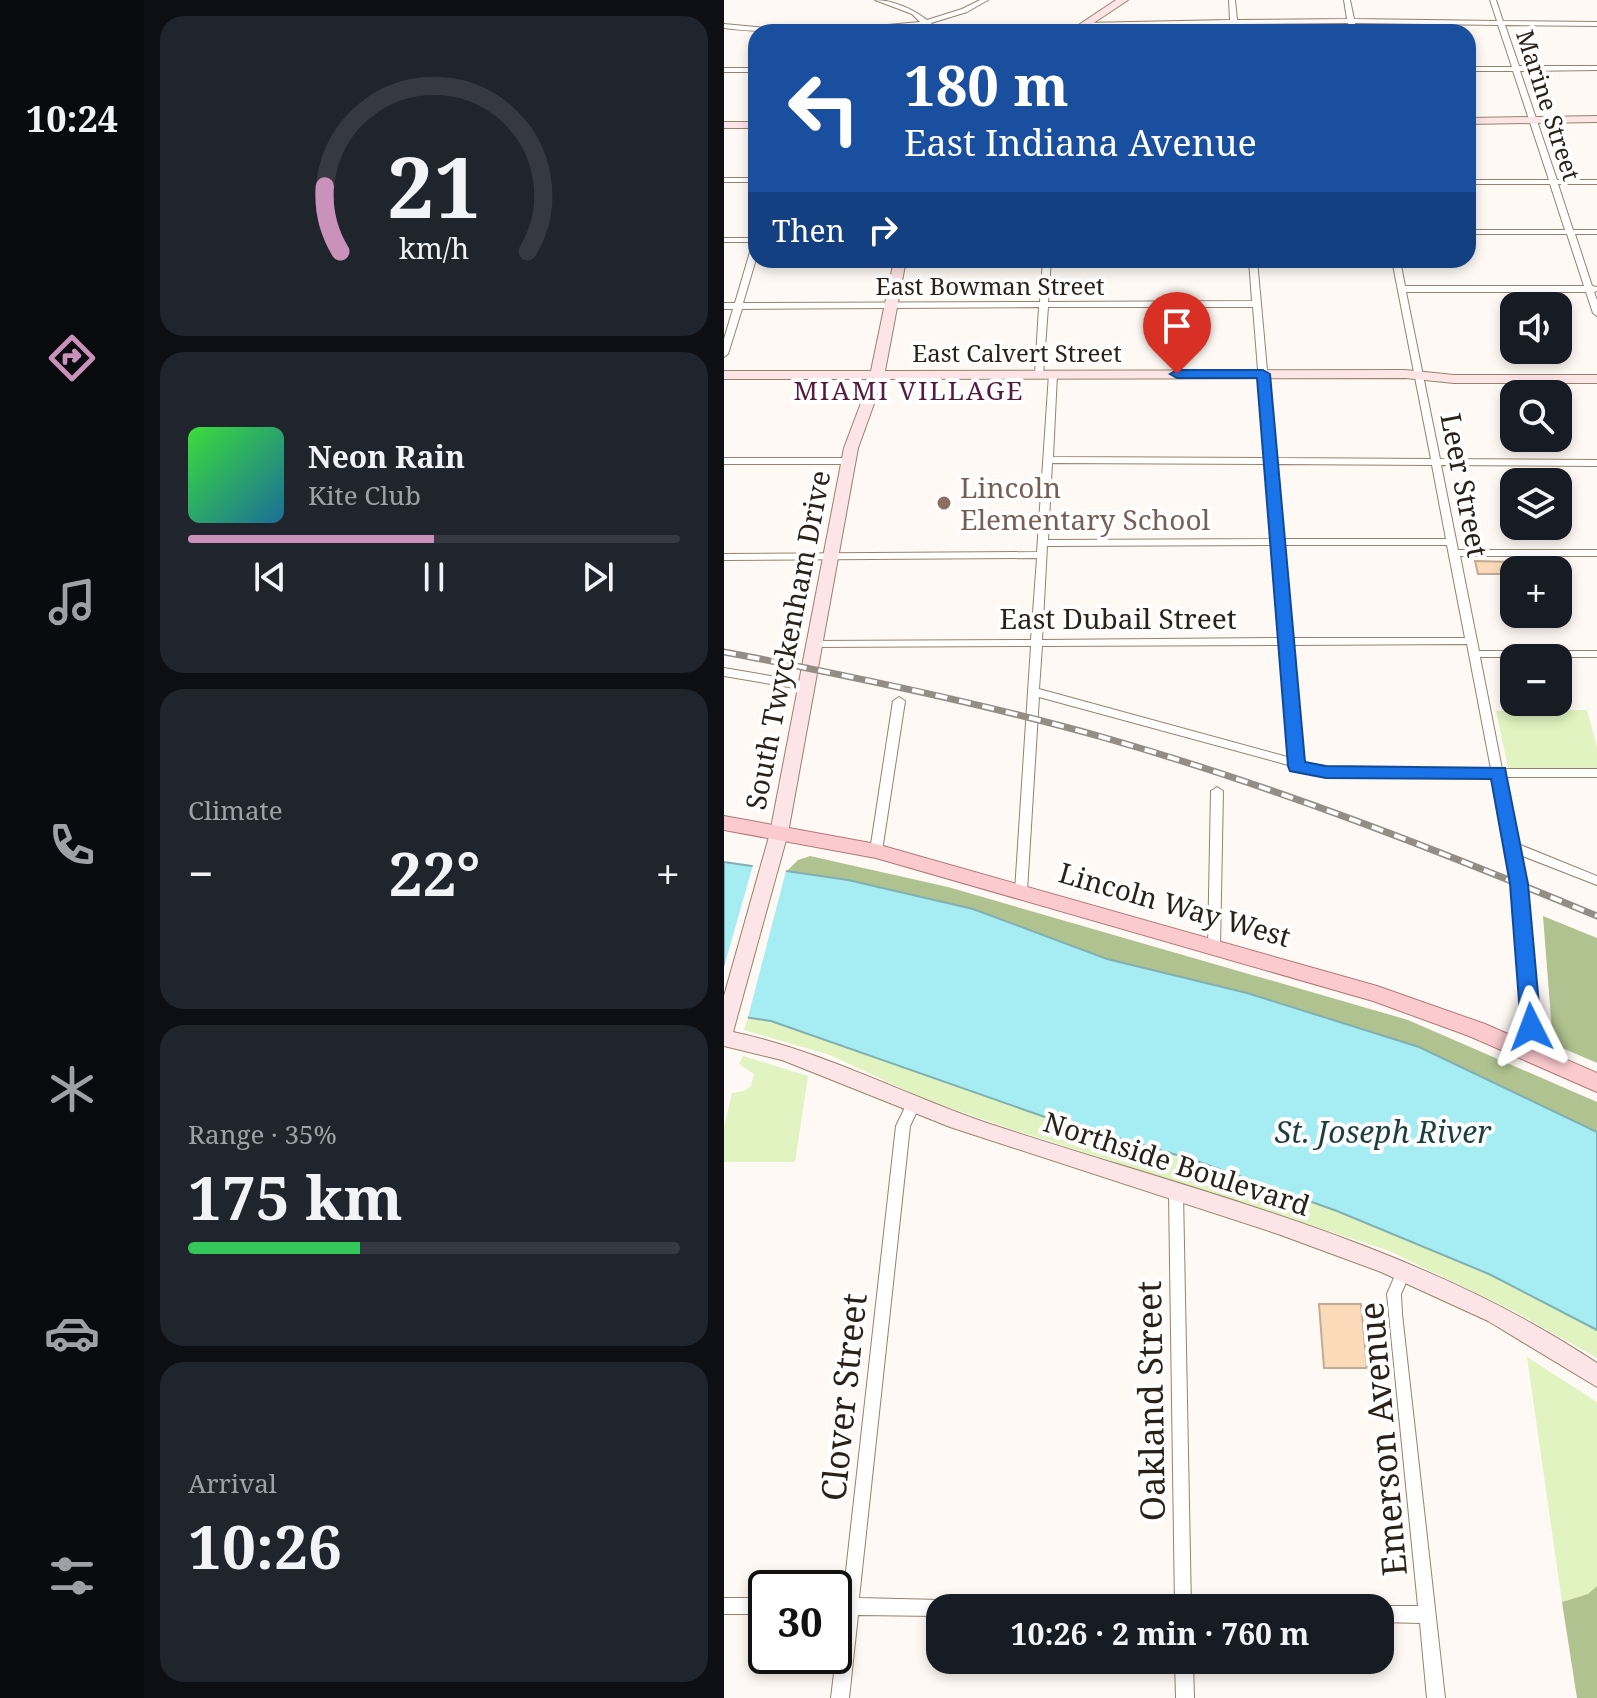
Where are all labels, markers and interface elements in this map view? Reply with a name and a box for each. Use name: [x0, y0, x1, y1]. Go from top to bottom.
street label: Marine Street: [1509, 25, 1589, 185]
text: 180 m: [904, 46, 1069, 122]
icon: left: [772, 56, 876, 160]
text: 10:24: [26, 94, 118, 143]
text: East Indiana Avenue: [904, 118, 1257, 167]
text: 21: [387, 129, 481, 242]
icon: right: [861, 208, 905, 252]
text: Then: [772, 210, 845, 251]
text: km/h: [399, 228, 469, 267]
street label: East Bowman Street: [875, 269, 1105, 302]
pin: [1143, 292, 1211, 374]
map controls: [1500, 292, 1572, 716]
button: sound: [1500, 292, 1572, 364]
icon: arrive: [1155, 304, 1199, 348]
icon: directions: [44, 330, 100, 386]
street label: East Calvert Street: [912, 336, 1122, 369]
district label: MIAMI VILLAGE: [793, 372, 1025, 408]
button: search: [1500, 380, 1572, 452]
street label: Leer Street: [1432, 410, 1498, 560]
text: Neon Rain: [308, 436, 465, 477]
street label: South Twyckenham Drive: [735, 467, 839, 813]
place label: Lincoln Elementary School: [960, 468, 1211, 538]
button: layers: [1500, 468, 1572, 540]
text: Kite Club: [308, 477, 421, 513]
marker: Lincoln Elementary School: [935, 494, 953, 512]
icon: previous: [248, 555, 292, 599]
icon: pause: [412, 555, 456, 599]
icon: next: [576, 555, 620, 599]
button: +: [1500, 556, 1572, 628]
icon: music: [44, 574, 100, 630]
street label: East Dubail Street: [999, 599, 1237, 637]
button: −: [1500, 644, 1572, 716]
text: Climate: [188, 792, 283, 828]
icon: phone: [44, 817, 100, 873]
text: 22°: [389, 832, 480, 914]
text: −: [188, 843, 213, 903]
text: +: [655, 843, 680, 903]
street label: Lincoln Way West: [1055, 853, 1295, 955]
position arrow: [1489, 985, 1573, 1069]
icon: climate: [44, 1061, 100, 1117]
street label: Northside Boulevard: [1039, 1102, 1315, 1224]
water label: St. Joseph River: [1275, 1111, 1492, 1152]
text: Range · 35%: [188, 1116, 337, 1152]
text: 175 km: [188, 1156, 403, 1238]
street label: Oakland Street: [1125, 1280, 1175, 1522]
street label: Clover Street: [809, 1291, 877, 1503]
street label: Emerson Avenue: [1347, 1300, 1417, 1578]
icon: car: [44, 1305, 100, 1361]
text: Arrival: [188, 1465, 277, 1501]
text: 10:26: [188, 1505, 342, 1587]
icon: filters: [44, 1548, 100, 1604]
speed limit sign: 30: [748, 1570, 852, 1674]
text: 10:26 · 2 min · 760 m: [1011, 1613, 1309, 1654]

